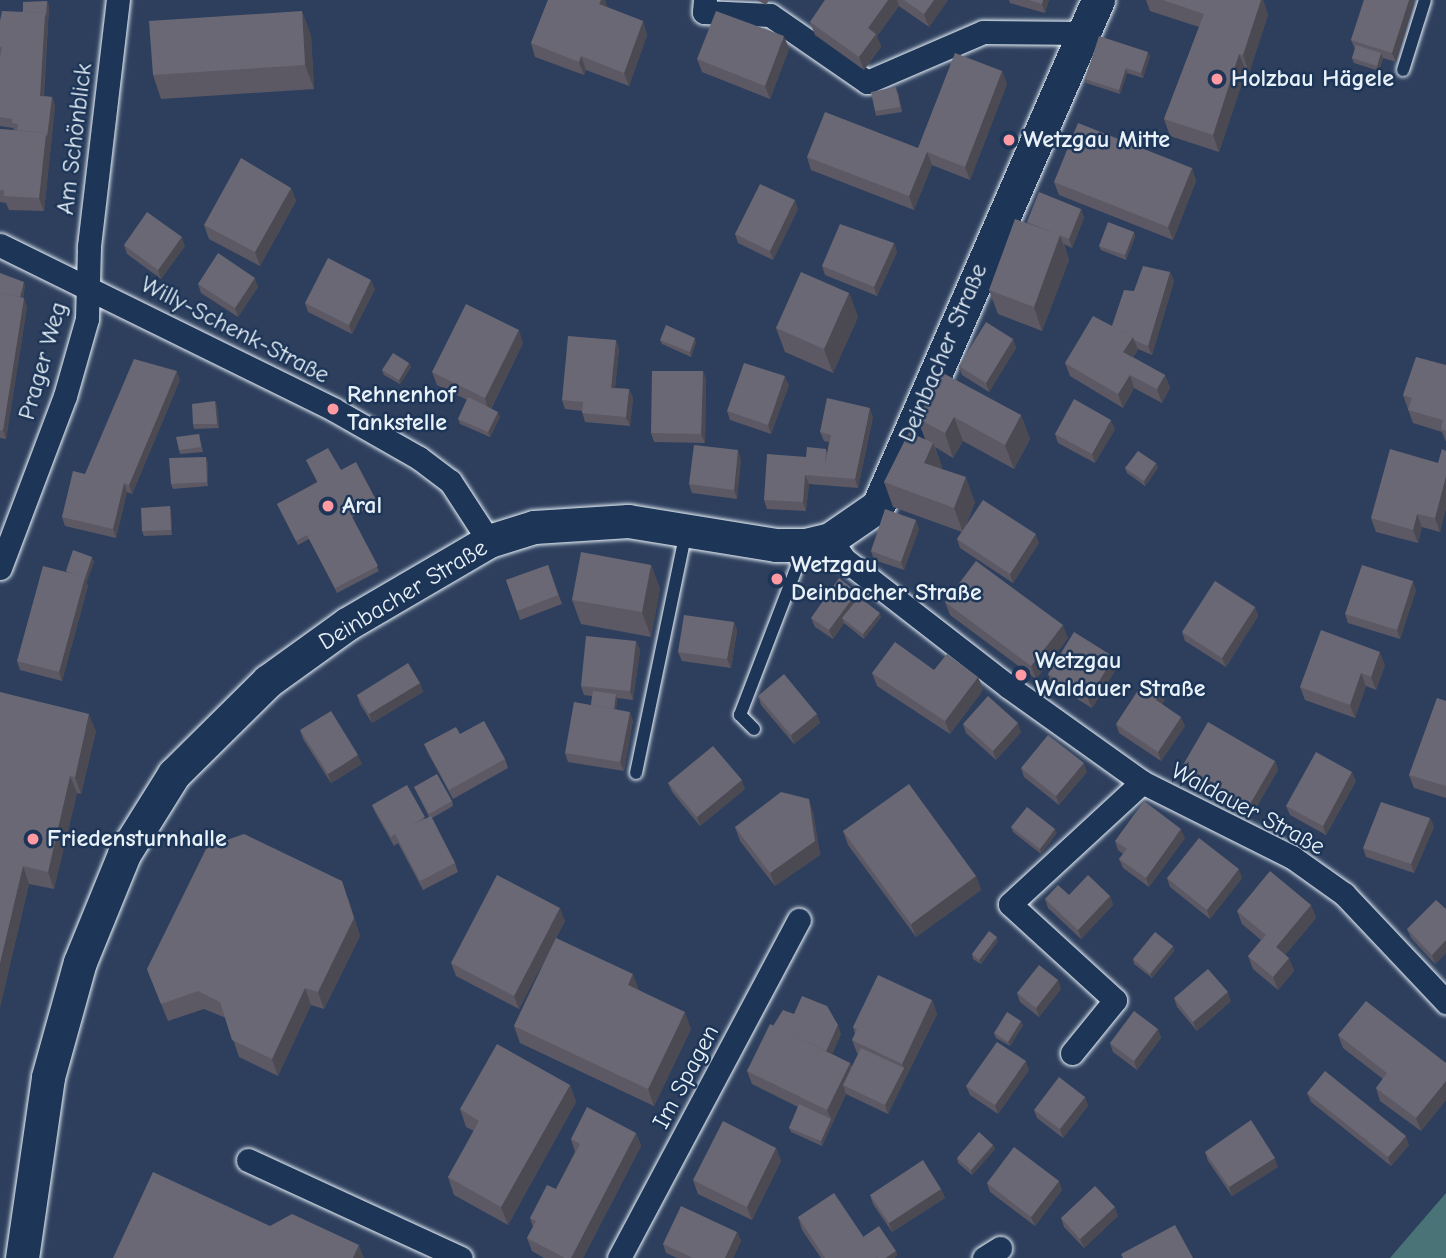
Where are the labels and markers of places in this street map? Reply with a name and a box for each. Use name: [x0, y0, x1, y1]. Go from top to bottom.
place label: Holzbau Hägele: [1231, 65, 1394, 93]
marker: Holzbau Hägele: [1209, 71, 1225, 87]
place label: Wetzgau Mitte: [1023, 126, 1170, 154]
marker: Wetzgau Mitte: [1001, 132, 1017, 148]
place label: Rehnenhof Tankstelle: [347, 381, 456, 437]
marker: Rehnenhof Tankstelle: [325, 401, 341, 417]
place label: Aral: [342, 492, 382, 520]
marker: Aral: [320, 498, 336, 514]
place label: Wetzgau Deinbacher Straße: [791, 551, 982, 607]
marker: Wetzgau Deinbacher Straße: [769, 571, 785, 587]
place label: Wetzgau Waldauer Straße: [1035, 647, 1205, 703]
marker: Wetzgau Waldauer Straße: [1013, 667, 1029, 683]
place label: Friedensturnhalle: [47, 825, 227, 853]
marker: Friedensturnhalle: [25, 831, 41, 847]

